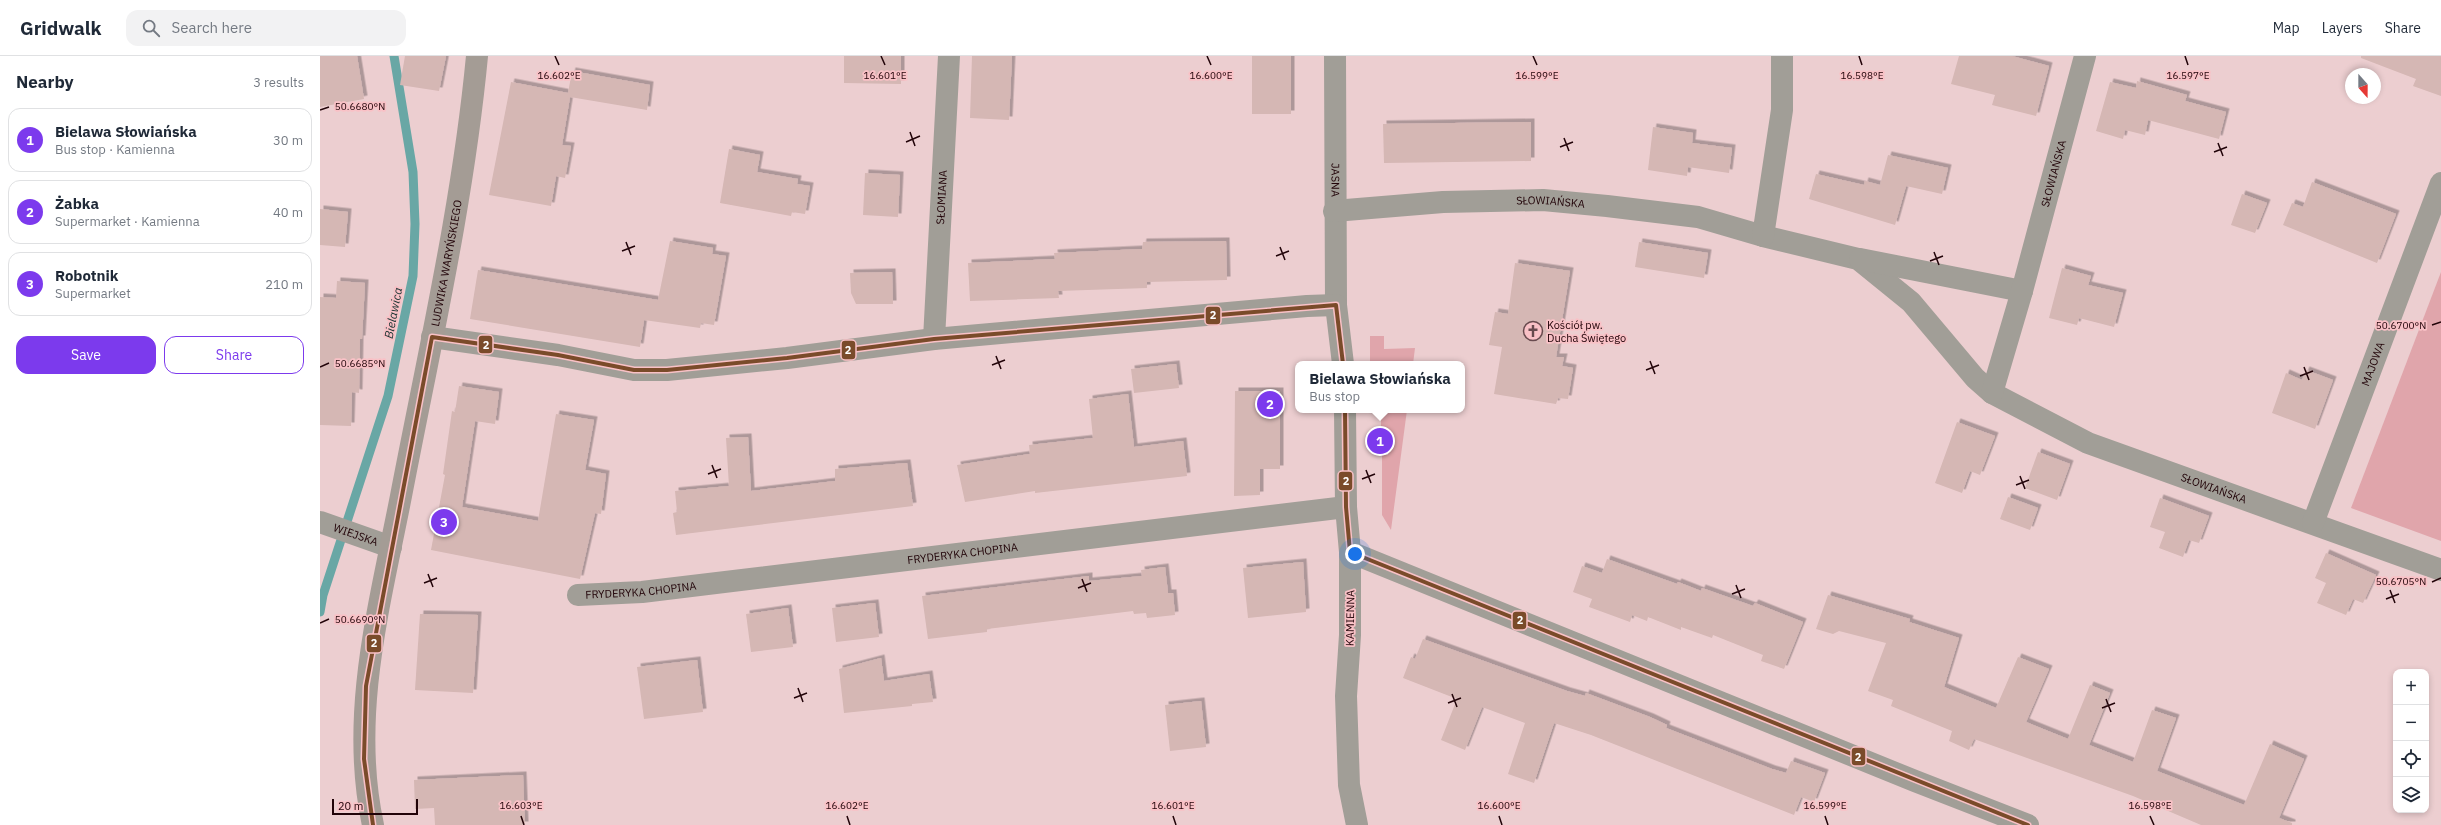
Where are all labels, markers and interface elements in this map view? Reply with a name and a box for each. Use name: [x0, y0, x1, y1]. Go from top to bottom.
search box: [126, 10, 406, 46]
text: Gridwalk: [20, 16, 102, 40]
icon: search: [140, 17, 162, 39]
text: Search here: [172, 18, 252, 37]
text: Map: [2273, 19, 2300, 37]
text: Layers: [2322, 19, 2363, 37]
text: Share: [2385, 19, 2421, 37]
north arrow: [2345, 68, 2381, 104]
text: 16.602°E: [537, 69, 581, 82]
text: 16.601°E: [863, 69, 907, 82]
text: 16.600°E: [1189, 69, 1233, 82]
text: 16.599°E: [1515, 69, 1559, 82]
text: 16.598°E: [1840, 69, 1884, 82]
text: 16.597°E: [2166, 69, 2210, 82]
text: Nearby: [16, 71, 74, 93]
text: 3 results: [253, 74, 304, 91]
text: 50.6680°N: [335, 100, 385, 113]
text: Bielawa Słowiańska: [55, 122, 197, 141]
text: 1: [26, 132, 34, 149]
text: 30 m: [273, 132, 303, 149]
street label: SŁOWIAŃSKA: [2038, 138, 2069, 209]
text: Bus stop · Kamienna: [55, 141, 175, 158]
street label: JASNA: [1328, 163, 1343, 197]
street label: SŁOMIANA: [933, 170, 950, 225]
street label: SŁOWIAŃSKA: [1516, 193, 1586, 211]
text: Żabka: [55, 194, 99, 213]
street label: LUDWIKA WARYŃSKIEGO: [428, 199, 465, 328]
text: 2: [26, 204, 34, 221]
text: 40 m: [273, 204, 303, 221]
text: Supermarket · Kamienna: [55, 213, 200, 230]
text: Robotnik: [55, 266, 118, 285]
text: 3: [26, 276, 34, 293]
text: 210 m: [265, 276, 303, 293]
text: Supermarket: [55, 285, 131, 302]
water label: Bielawica: [381, 286, 405, 340]
line badge: 2: [1205, 306, 1221, 325]
text: 2: [1210, 308, 1217, 322]
place label: Kościół pw. Ducha Świętego: [1547, 318, 1626, 345]
text: 50.6700°N: [2376, 319, 2426, 332]
church icon: Kościół pw. Ducha Świętego: [1522, 320, 1544, 342]
line badge: 2: [478, 335, 493, 354]
button: Save: [16, 336, 156, 374]
button: Share: [164, 336, 304, 374]
text: 2: [483, 338, 490, 352]
line badge: 2: [841, 340, 856, 360]
street label: MAJOWA: [2358, 340, 2388, 388]
text: 2: [845, 343, 852, 357]
text: 50.6685°N: [335, 357, 385, 370]
popup: [1295, 361, 1465, 413]
text: Bielawa Słowiańska: [1309, 369, 1451, 388]
text: Bus stop: [1309, 388, 1360, 405]
pin: 2: [1257, 389, 1283, 419]
pin: 1: [1367, 426, 1393, 456]
street label: SŁOWIAŃSKA: [2179, 470, 2249, 507]
line badge: 2: [1338, 471, 1353, 491]
text: 2: [1343, 474, 1350, 488]
pin: 3: [431, 507, 457, 537]
street label: WIEJSKA: [332, 520, 380, 549]
street label: FRYDERYKA CHOPINA: [906, 540, 1019, 567]
your location: [1345, 544, 1365, 564]
text: 50.6705°N: [2376, 575, 2426, 588]
street label: FRYDERYKA CHOPINA: [585, 579, 697, 602]
street label: KAMIENNA: [1343, 590, 1357, 646]
line badge: 2: [1512, 611, 1527, 630]
text: 50.6690°N: [335, 613, 385, 626]
text: 2: [1517, 613, 1524, 627]
line badge: 2: [366, 634, 382, 653]
text: 2: [371, 636, 378, 650]
map controls: [2393, 669, 2429, 813]
button: +: [2393, 669, 2429, 705]
button: −: [2393, 705, 2429, 741]
button: locate: [2393, 741, 2429, 777]
line badge: 2: [1851, 747, 1866, 766]
text: 2: [1855, 750, 1862, 764]
button: layers: [2393, 777, 2429, 813]
scale bar: [332, 797, 418, 816]
text: 20 m: [338, 799, 363, 813]
text: 16.603°E: [499, 799, 543, 812]
text: 16.602°E: [825, 799, 869, 812]
text: 16.601°E: [1151, 799, 1195, 812]
text: 16.600°E: [1477, 799, 1521, 812]
text: 16.599°E: [1803, 799, 1847, 812]
text: 16.598°E: [2128, 799, 2172, 812]

